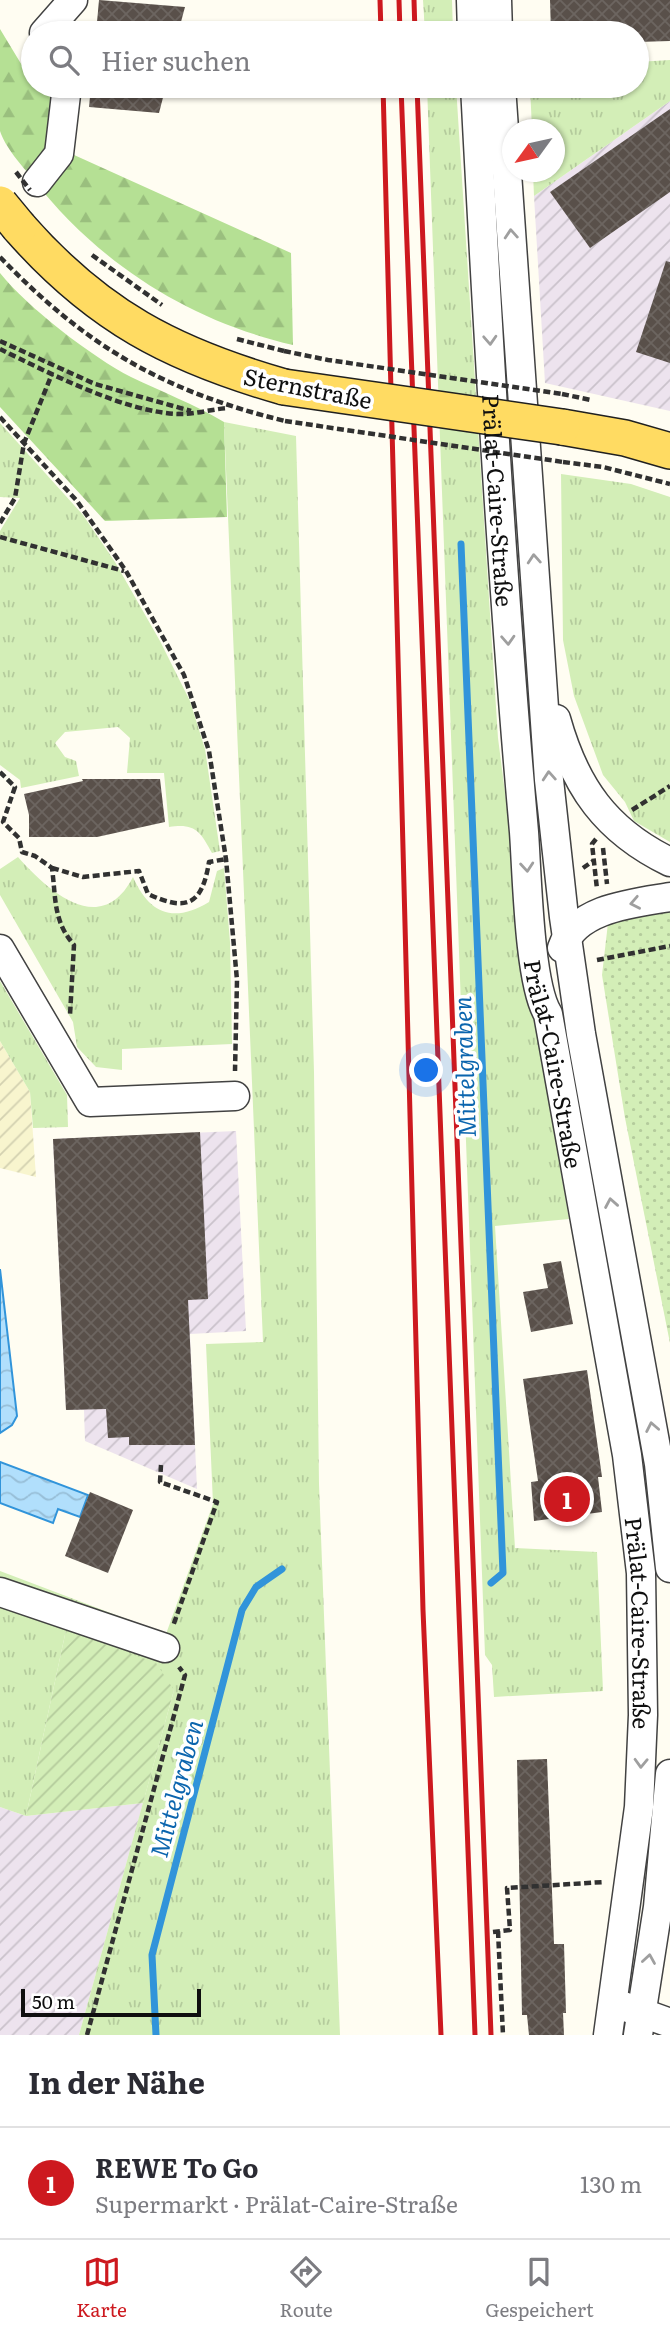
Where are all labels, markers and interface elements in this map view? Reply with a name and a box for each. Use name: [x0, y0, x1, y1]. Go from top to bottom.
search box: [21, 21, 649, 98]
text: Hier suchen: [101, 40, 251, 79]
icon: search: [45, 41, 83, 79]
north arrow: [502, 119, 565, 182]
one-way arrow: [504, 229, 519, 240]
one-way arrow: [482, 334, 497, 345]
street label: Sternstraße: [241, 358, 375, 416]
street label: Prälat-Caire-Straße: [475, 393, 523, 608]
one-way arrow: [527, 553, 542, 564]
one-way arrow: [500, 635, 515, 646]
one-way arrow: [542, 770, 557, 781]
one-way arrow: [519, 861, 534, 872]
one-way arrow: [629, 895, 641, 910]
street label: Prälat-Caire-Straße: [517, 957, 592, 1171]
water label: Mittelgraben: [443, 996, 483, 1138]
your location: [409, 1053, 443, 1087]
one-way arrow: [604, 1197, 619, 1209]
one-way arrow: [646, 1421, 661, 1433]
pin: 1: [544, 1473, 590, 1525]
street label: Prälat-Caire-Straße: [617, 1515, 660, 1730]
water label: Mittelgraben: [140, 1715, 210, 1861]
one-way arrow: [633, 1758, 648, 1769]
one-way arrow: [642, 1953, 657, 1965]
scale bar: [21, 1986, 201, 2018]
text: 50 m: [32, 1987, 75, 2015]
text: In der Nähe: [28, 2059, 205, 2103]
text: REWE To Go: [95, 2147, 259, 2186]
text: 1: [46, 2166, 56, 2200]
text: 130 m: [580, 2166, 642, 2200]
text: Supermarkt · Prälat-Caire-Straße: [95, 2186, 458, 2220]
tab: Karte: [76, 2253, 127, 2323]
tab: Route: [279, 2253, 333, 2323]
tab: Gespeichert: [485, 2253, 594, 2323]

